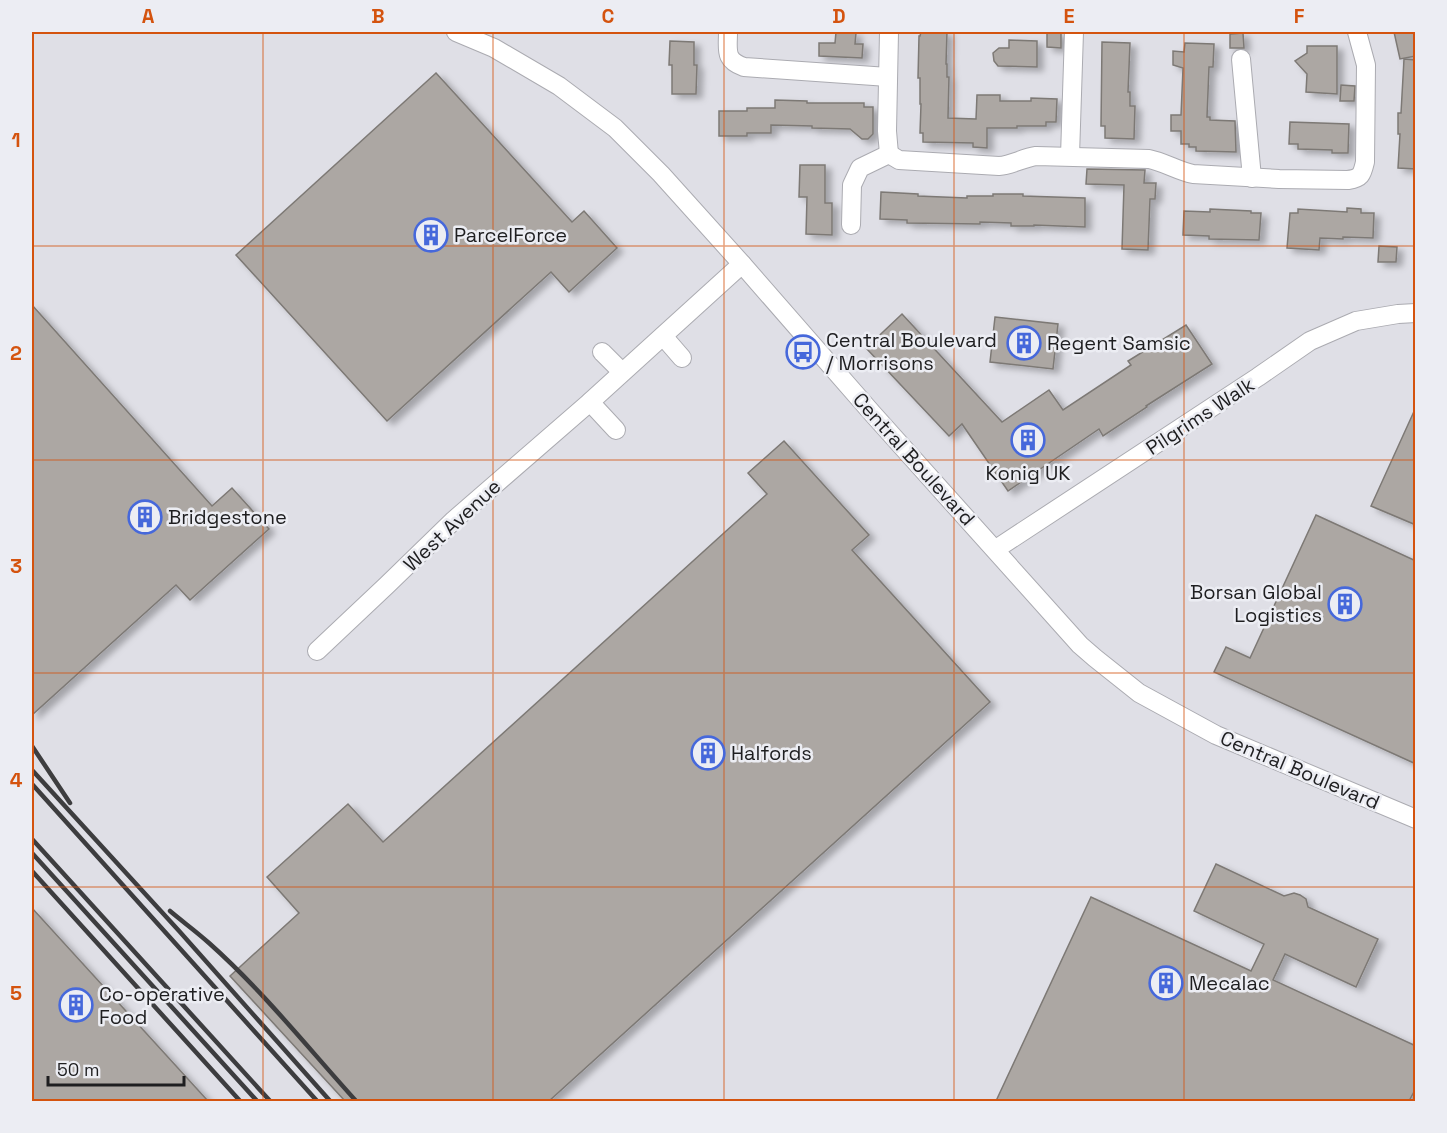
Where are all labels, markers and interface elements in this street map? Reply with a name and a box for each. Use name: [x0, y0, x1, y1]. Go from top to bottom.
text: A: [142, 3, 155, 29]
text: B: [371, 3, 385, 29]
text: C: [602, 3, 615, 29]
text: D: [832, 3, 846, 29]
text: E: [1063, 3, 1075, 29]
text: F: [1294, 3, 1305, 29]
text: 1: [11, 127, 21, 153]
building icon: ParcelForce: [413, 217, 449, 253]
place label: ParcelForce: [454, 222, 567, 248]
building icon: Regent Samsic: [1006, 325, 1042, 361]
place label: Central Boulevard / Morrisons: [826, 327, 997, 376]
place label: Regent Samsic: [1047, 330, 1191, 356]
bus stop icon: Central Boulevard / Morrisons: [785, 334, 821, 370]
text: 2: [10, 340, 22, 366]
street label: Pilgrims Walk: [1141, 371, 1259, 461]
street label: Central Boulevard: [847, 387, 981, 531]
building icon: Konig UK: [1010, 422, 1046, 458]
place label: Konig UK: [986, 460, 1070, 486]
street label: West Avenue: [398, 473, 506, 577]
building icon: Bridgestone: [127, 499, 163, 535]
place label: Bridgestone: [168, 504, 287, 530]
text: 3: [10, 553, 22, 579]
place label: Borsan Global Logistics: [1190, 579, 1322, 628]
building icon: Borsan Global Logistics: [1327, 586, 1363, 622]
street label: Central Boulevard: [1216, 725, 1384, 815]
building icon: Halfords: [690, 735, 726, 771]
place label: Halfords: [731, 740, 812, 766]
text: 4: [10, 767, 23, 793]
building icon: Mecalac: [1148, 965, 1184, 1001]
place label: Mecalac: [1189, 970, 1270, 996]
text: 5: [10, 980, 22, 1006]
place label: Co-operative Food: [99, 981, 225, 1030]
building icon: Co-operative Food: [58, 987, 94, 1023]
scale bar: [48, 1049, 184, 1087]
text: 50 m: [57, 1058, 99, 1081]

